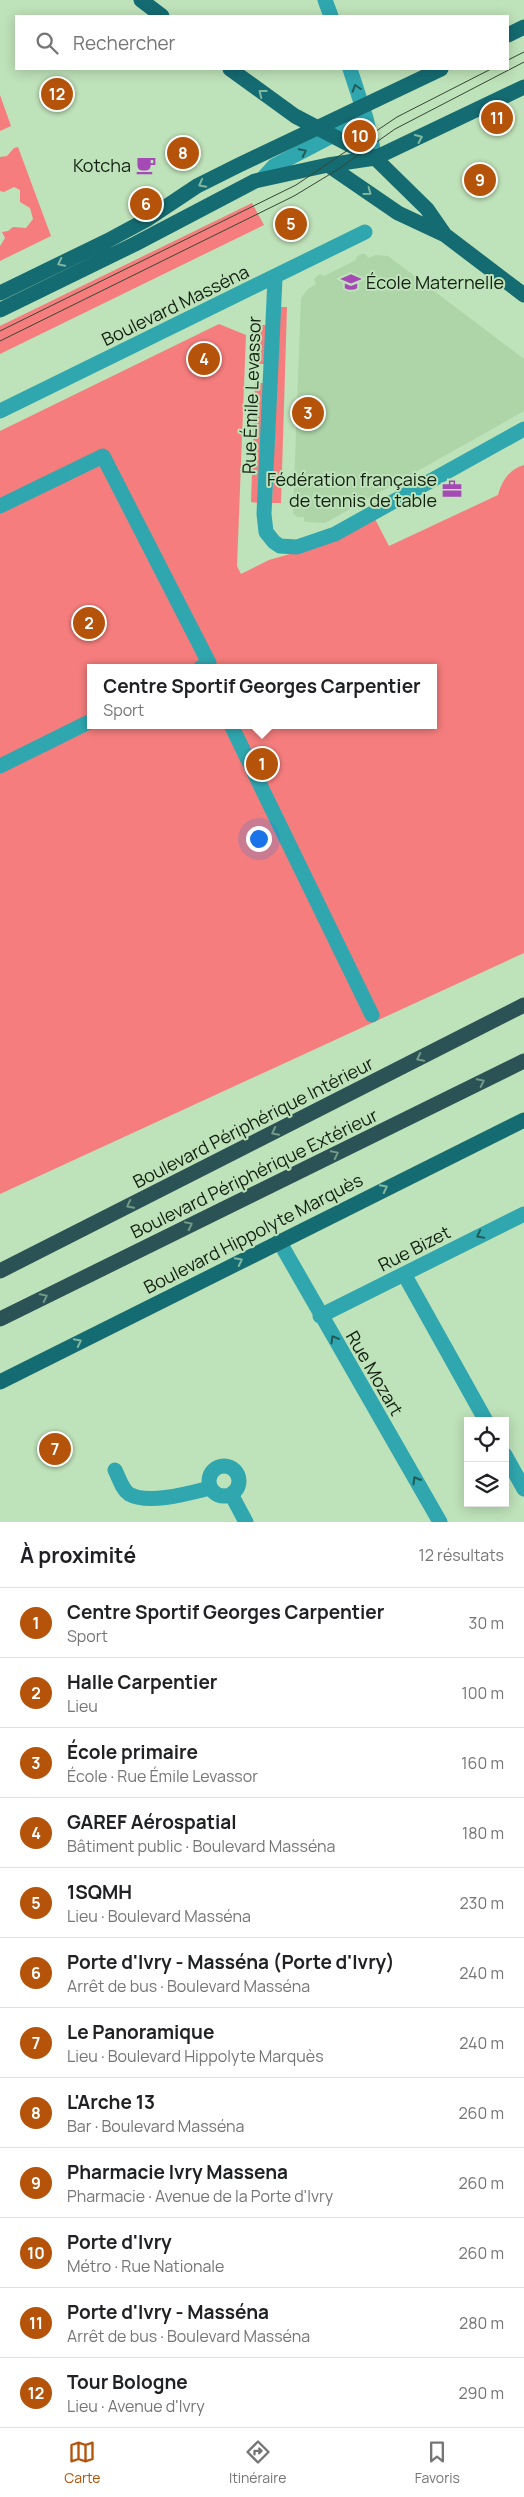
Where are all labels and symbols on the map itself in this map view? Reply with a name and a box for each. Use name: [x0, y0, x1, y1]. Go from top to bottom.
pin: 12: [41, 75, 73, 113]
one-way arrow: [352, 84, 362, 92]
one-way arrow: [258, 90, 268, 99]
pin: 11: [481, 99, 513, 137]
pin: 10: [344, 117, 376, 155]
pin: 8: [167, 134, 199, 172]
one-way arrow: [414, 134, 423, 145]
one-way arrow: [298, 148, 307, 158]
place label: Kotcha: [73, 153, 131, 177]
cafe icon: Kotcha: [135, 154, 157, 176]
pin: 9: [464, 161, 496, 199]
one-way arrow: [199, 178, 208, 188]
pin: 6: [130, 185, 162, 223]
one-way arrow: [363, 186, 372, 196]
pin: 5: [275, 205, 307, 243]
one-way arrow: [57, 257, 66, 267]
street label: Boulevard Masséna: [97, 259, 253, 351]
place label: École Maternelle: [366, 270, 504, 294]
school or university icon: École Maternelle: [340, 271, 362, 293]
street label: Rue Émile Levassor: [236, 315, 266, 474]
pin: 4: [188, 340, 220, 378]
pin: 3: [292, 394, 324, 432]
place label: Fédération française de tennis de table: [267, 467, 437, 512]
office icon: Fédération française de tennis de table: [441, 478, 463, 500]
pin: 2: [73, 604, 105, 642]
pin: 1: [246, 745, 278, 783]
your location: [246, 826, 272, 852]
street label: Boulevard Périphérique Intérieur: [129, 1050, 378, 1193]
one-way arrow: [416, 1052, 425, 1062]
one-way arrow: [476, 1078, 485, 1088]
street label: Boulevard Périphérique Extérieur: [127, 1102, 382, 1243]
one-way arrow: [271, 1126, 280, 1136]
one-way arrow: [330, 1149, 339, 1160]
street label: Boulevard Hippolyte Marquès: [139, 1167, 367, 1299]
one-way arrow: [379, 1184, 388, 1194]
one-way arrow: [126, 1199, 135, 1209]
street label: Rue Bizet: [374, 1220, 454, 1276]
one-way arrow: [184, 1222, 193, 1232]
one-way arrow: [477, 1229, 486, 1239]
one-way arrow: [234, 1257, 243, 1267]
one-way arrow: [39, 1293, 48, 1304]
street label: Rue Mozart: [341, 1326, 409, 1420]
one-way arrow: [331, 1336, 341, 1345]
one-way arrow: [73, 1338, 82, 1348]
pin: 7: [39, 1430, 71, 1468]
one-way arrow: [412, 1476, 422, 1485]

